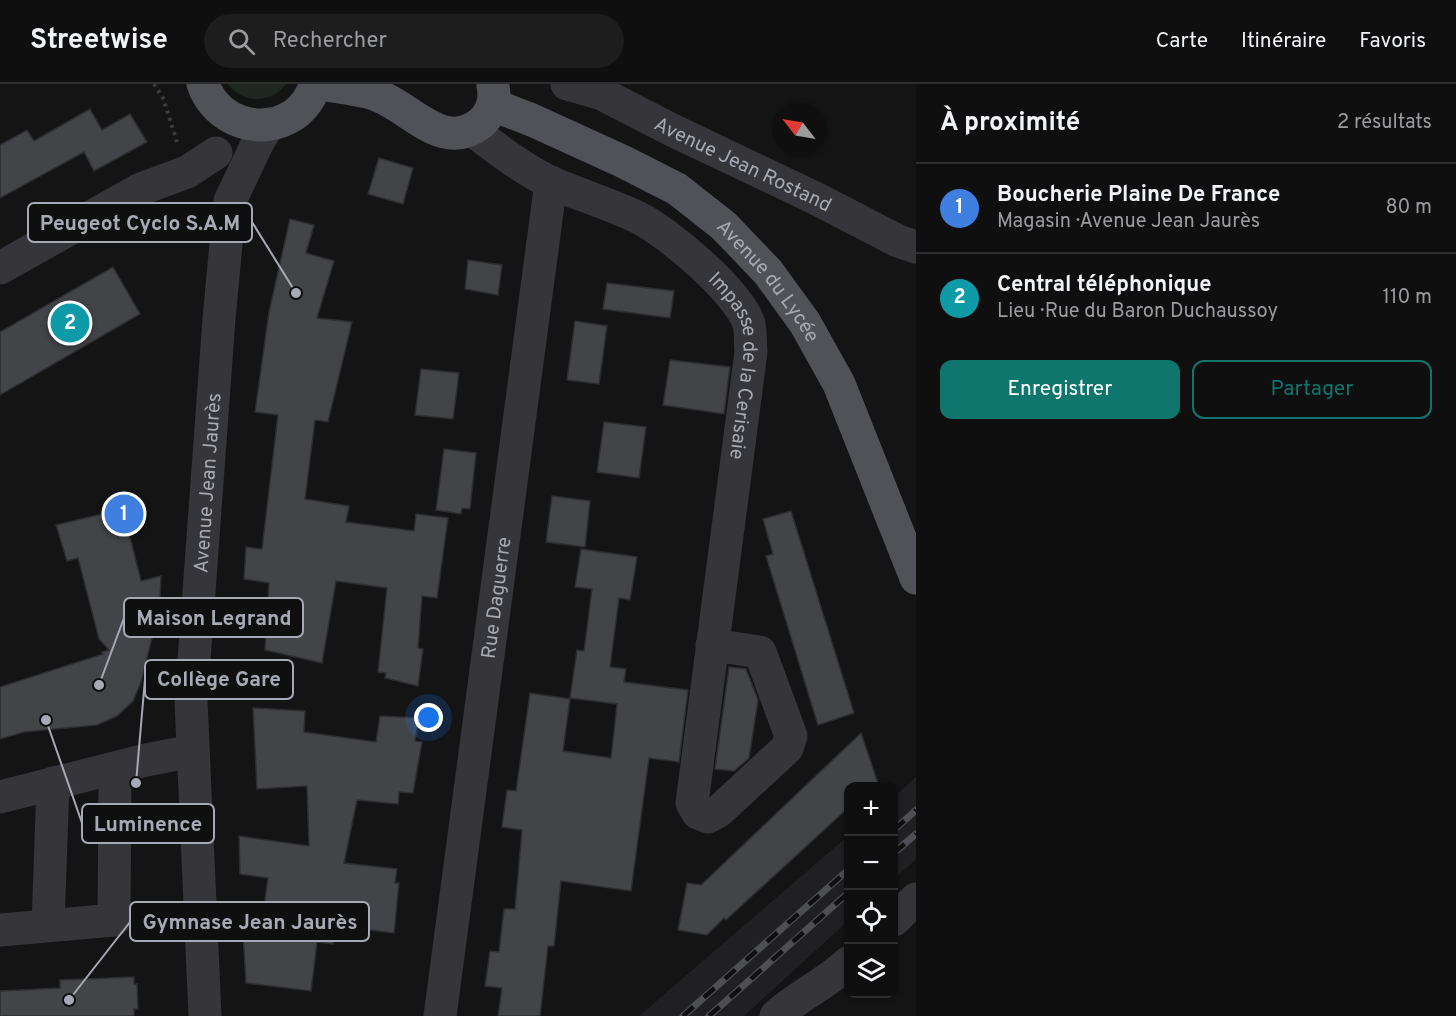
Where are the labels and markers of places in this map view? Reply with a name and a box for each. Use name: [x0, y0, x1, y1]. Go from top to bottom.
callout: Peugeot Cyclo S.A.M: [28, 203, 252, 242]
pin: 2: [50, 300, 90, 346]
pin: 1: [104, 492, 144, 536]
callout: Maison Legrand: [124, 598, 303, 637]
callout: Collège Gare: [145, 660, 293, 699]
callout: Luminence: [82, 804, 214, 843]
callout: Gymnase Jean Jaurès: [130, 902, 369, 941]

